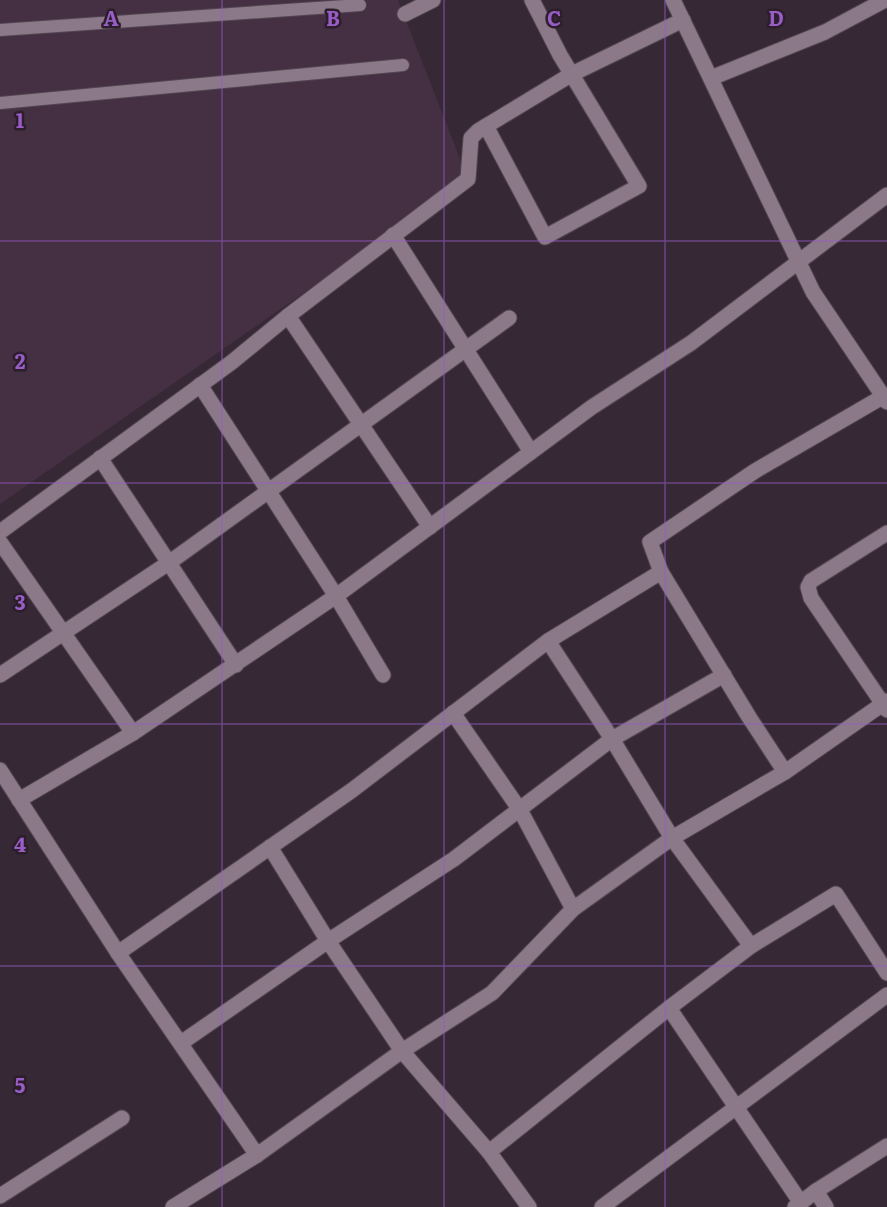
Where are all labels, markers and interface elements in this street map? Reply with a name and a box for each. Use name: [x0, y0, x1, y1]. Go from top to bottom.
text: A: [103, 2, 119, 32]
text: B: [326, 2, 340, 32]
text: C: [547, 2, 561, 32]
text: D: [768, 2, 784, 32]
text: 1: [16, 104, 24, 134]
text: 2: [15, 345, 26, 375]
text: 3: [14, 586, 26, 616]
text: 4: [14, 828, 26, 858]
text: 5: [15, 1069, 26, 1099]

